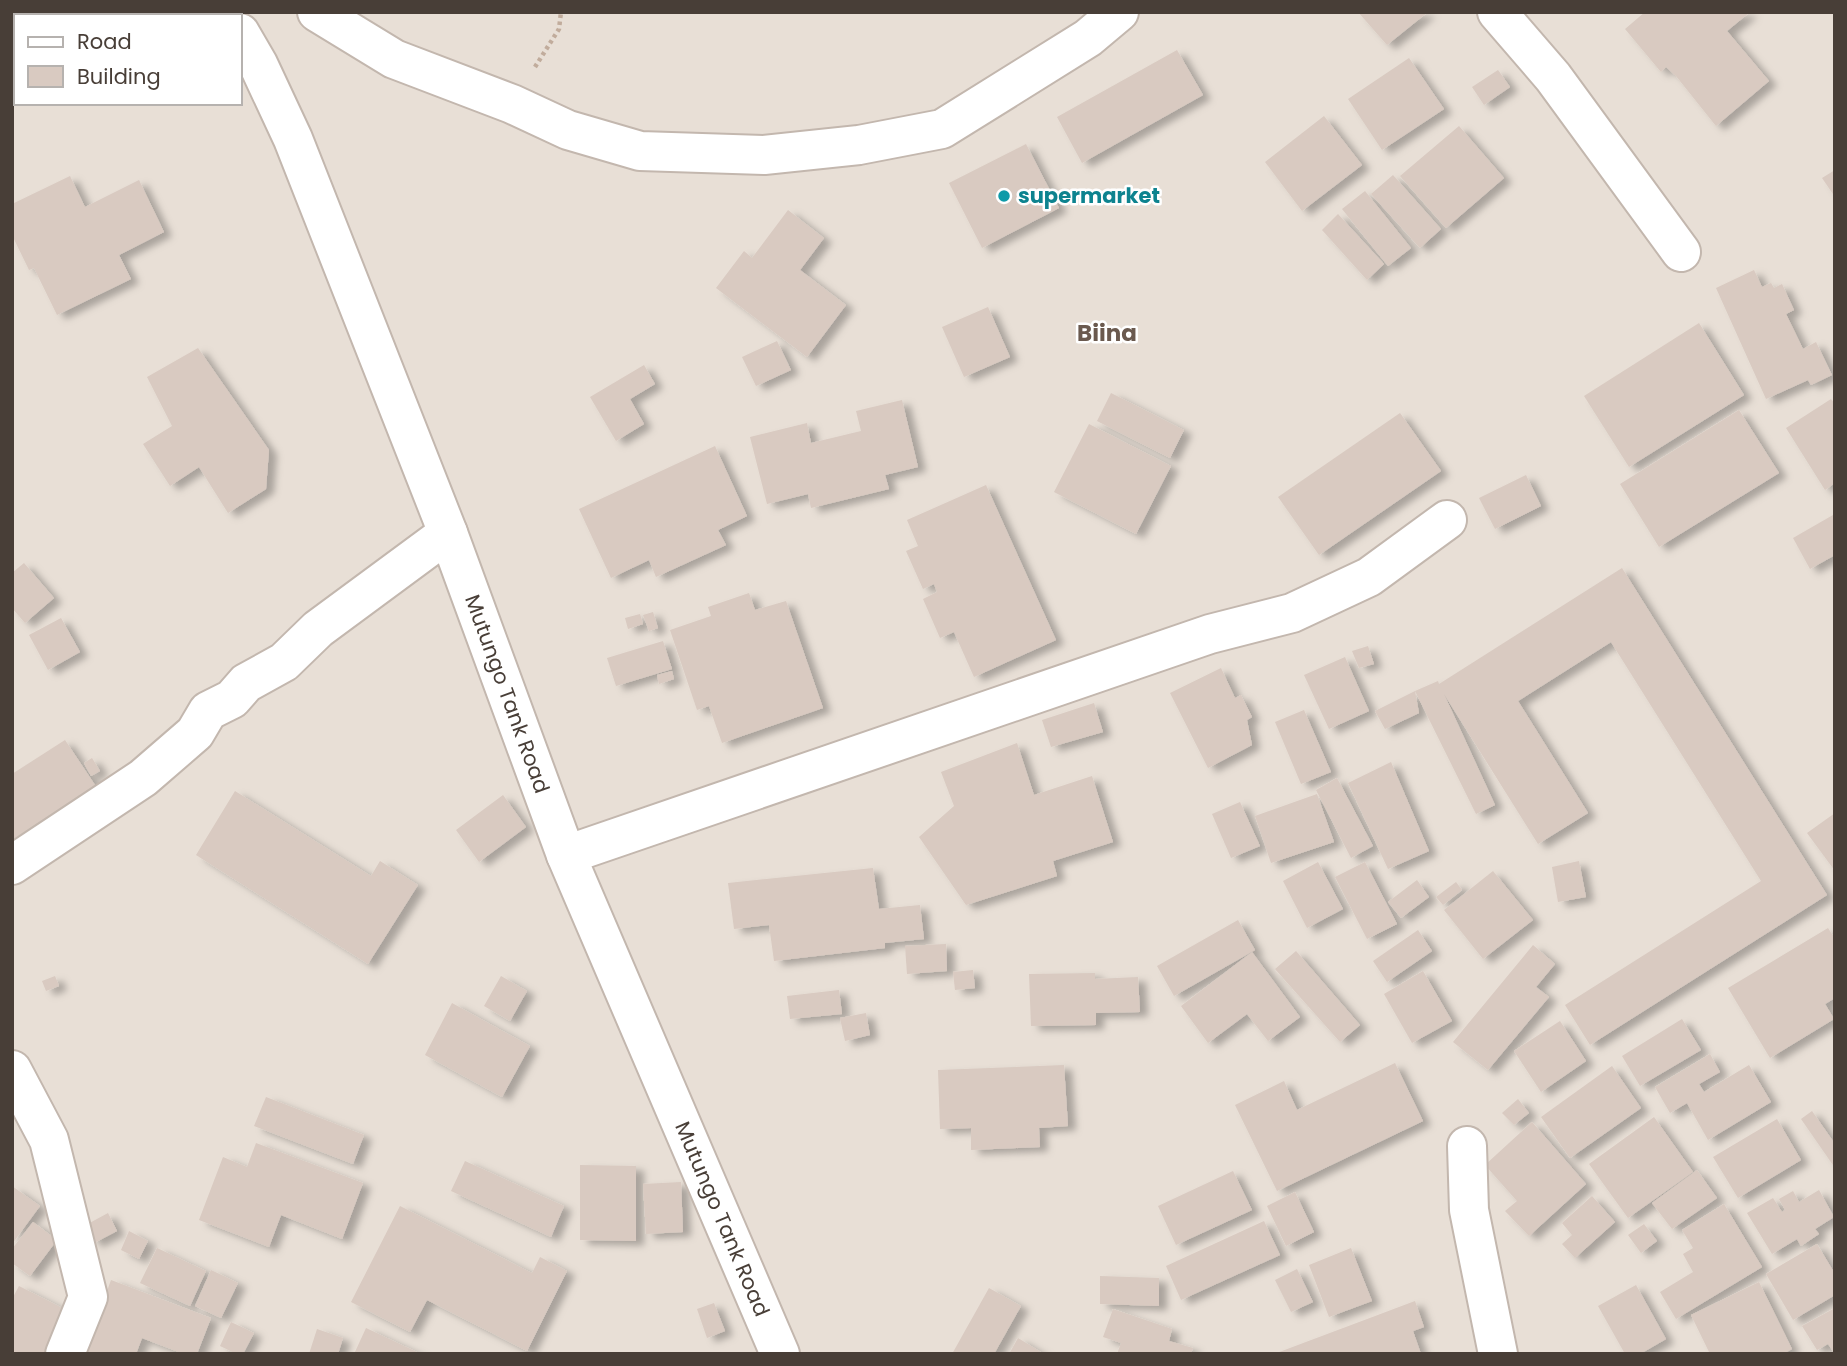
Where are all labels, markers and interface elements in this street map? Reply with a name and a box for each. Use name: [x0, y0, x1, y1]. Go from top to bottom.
legend: [14, 14, 242, 105]
text: Road: [77, 27, 132, 56]
text: Building: [77, 62, 161, 91]
place label: supermarket: [1018, 181, 1160, 210]
marker: supermarket: [996, 188, 1012, 204]
district label: Biina: [1077, 317, 1137, 349]
street label: Mutungo Tank Road: [458, 591, 557, 797]
street label: Mutungo Tank Road: [668, 1117, 777, 1321]

